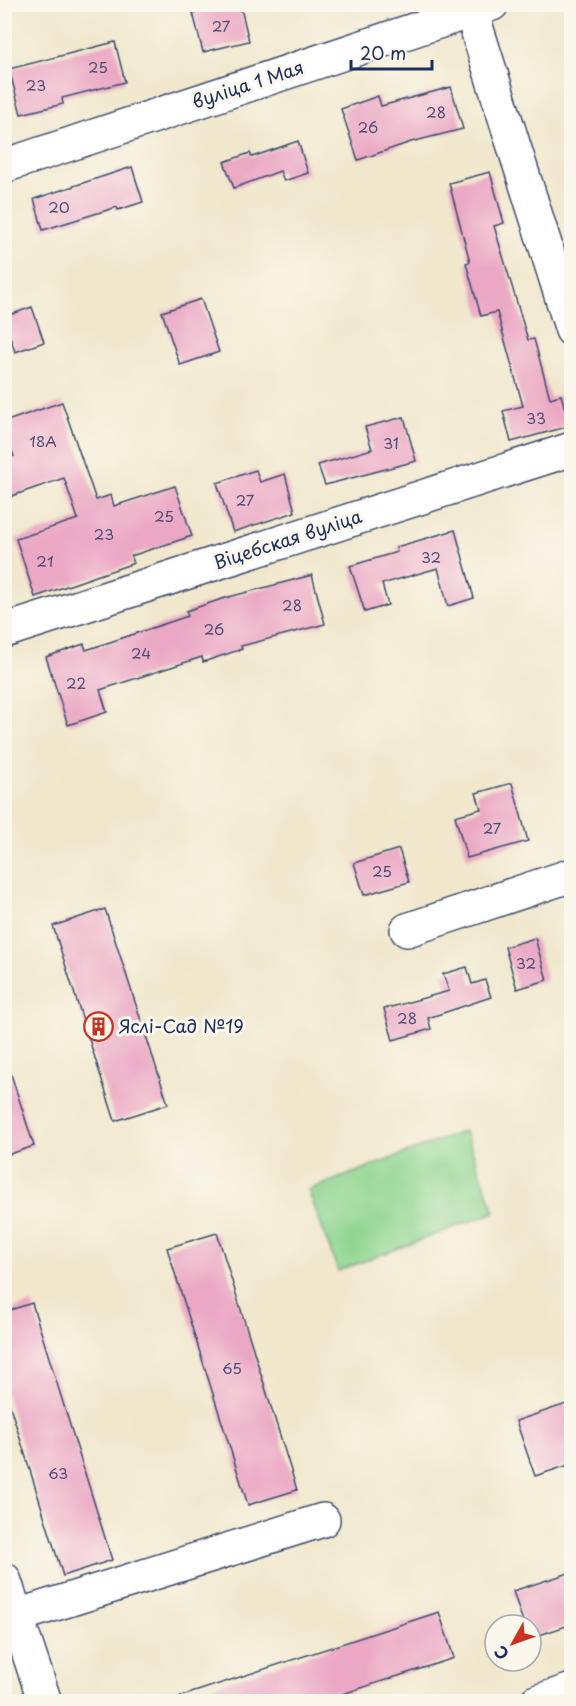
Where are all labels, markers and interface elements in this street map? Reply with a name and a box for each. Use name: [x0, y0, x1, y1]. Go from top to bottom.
house number: 27: [212, 14, 231, 37]
scale bar: [351, 33, 432, 71]
text: 20 m: [360, 39, 406, 66]
street label: вуліца 1 Мая: [188, 53, 307, 114]
house number: 25: [88, 55, 108, 78]
house number: 23: [26, 73, 46, 96]
house number: 28: [426, 100, 446, 123]
house number: 26: [358, 115, 378, 138]
house number: 20: [48, 195, 70, 218]
house number: 33: [526, 406, 546, 429]
house number: 18А: [29, 429, 57, 452]
house number: 31: [383, 431, 399, 454]
house number: 27: [236, 488, 255, 511]
street label: Віцебская вуліца: [210, 502, 365, 575]
house number: 25: [154, 504, 174, 527]
house number: 23: [94, 522, 114, 545]
house number: 32: [421, 545, 441, 568]
house number: 21: [36, 549, 54, 572]
house number: 28: [282, 593, 302, 616]
house number: 26: [204, 617, 224, 640]
house number: 24: [131, 641, 151, 664]
house number: 22: [66, 671, 86, 694]
house number: 27: [483, 816, 502, 839]
house number: 25: [372, 859, 392, 882]
house number: 32: [516, 951, 536, 974]
house number: 28: [397, 1006, 417, 1029]
building icon: Яслі-Сад №19: [82, 1011, 114, 1043]
place label: Яслі-Сад №19: [119, 1012, 244, 1039]
house number: 65: [222, 1356, 242, 1379]
house number: 63: [48, 1461, 68, 1484]
north arrow: [483, 1613, 543, 1673]
text: С: [488, 1641, 514, 1666]

